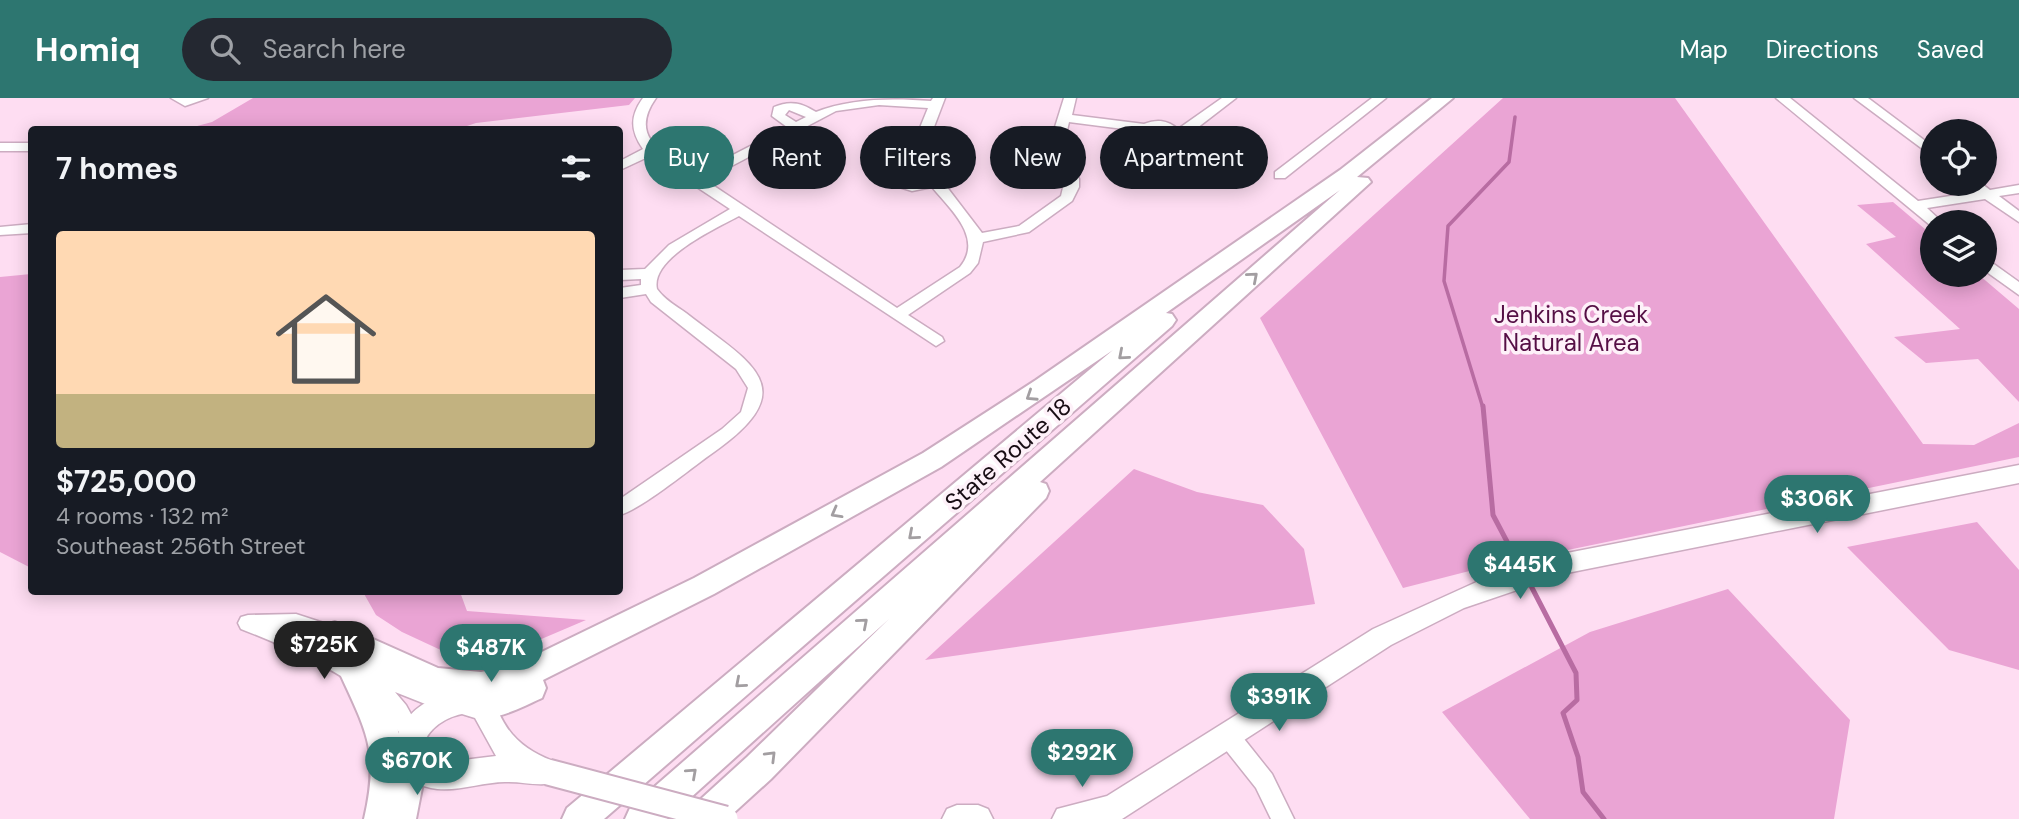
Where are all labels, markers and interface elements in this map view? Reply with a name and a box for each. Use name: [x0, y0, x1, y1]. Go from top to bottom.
search box: [182, 18, 672, 81]
text: Homiq: [35, 28, 140, 71]
icon: search: [206, 30, 244, 68]
text: Search here: [262, 32, 406, 66]
text: Map: [1680, 34, 1728, 65]
text: Directions: [1766, 34, 1879, 65]
text: Saved: [1917, 34, 1984, 65]
map controls: [1920, 119, 1997, 287]
button: locate: [1920, 119, 1997, 196]
chip: Buy: [644, 126, 734, 189]
chip: Rent: [748, 126, 846, 189]
chip: Filters: [860, 126, 976, 189]
chip: New: [990, 126, 1086, 189]
chip: Apartment: [1100, 126, 1268, 189]
text: 7 homes: [56, 149, 178, 188]
icon: filters: [557, 149, 595, 187]
button: layers: [1920, 210, 1997, 287]
one-way arrow: [1245, 273, 1258, 285]
icon: home: [263, 276, 389, 402]
park label: Jenkins Creek Natural Area: [1494, 299, 1648, 358]
one-way arrow: [1118, 347, 1131, 359]
one-way arrow: [1025, 387, 1038, 400]
street label: State Route 18: [938, 391, 1078, 517]
text: $725,000: [56, 462, 197, 501]
pin: $306K: [1768, 476, 1866, 535]
text: $306K: [1780, 483, 1854, 513]
text: 4 rooms · 132 m²: [56, 501, 228, 531]
one-way arrow: [831, 505, 844, 519]
one-way arrow: [908, 527, 921, 539]
text: Southeast 256th Street: [56, 531, 305, 561]
pin: $445K: [1471, 542, 1569, 601]
text: $445K: [1483, 549, 1557, 579]
one-way arrow: [855, 619, 868, 631]
pin: $725K: [275, 622, 373, 681]
pin: $487K: [442, 624, 540, 684]
text: $725K: [290, 629, 358, 659]
text: $487K: [456, 632, 526, 662]
pin: $391K: [1230, 674, 1328, 733]
one-way arrow: [735, 675, 748, 687]
text: $391K: [1246, 681, 1312, 711]
pin: $292K: [1033, 730, 1131, 789]
text: $292K: [1047, 737, 1117, 767]
pin: $670K: [368, 738, 466, 797]
text: $670K: [381, 745, 453, 775]
one-way arrow: [763, 751, 776, 764]
one-way arrow: [684, 769, 697, 782]

